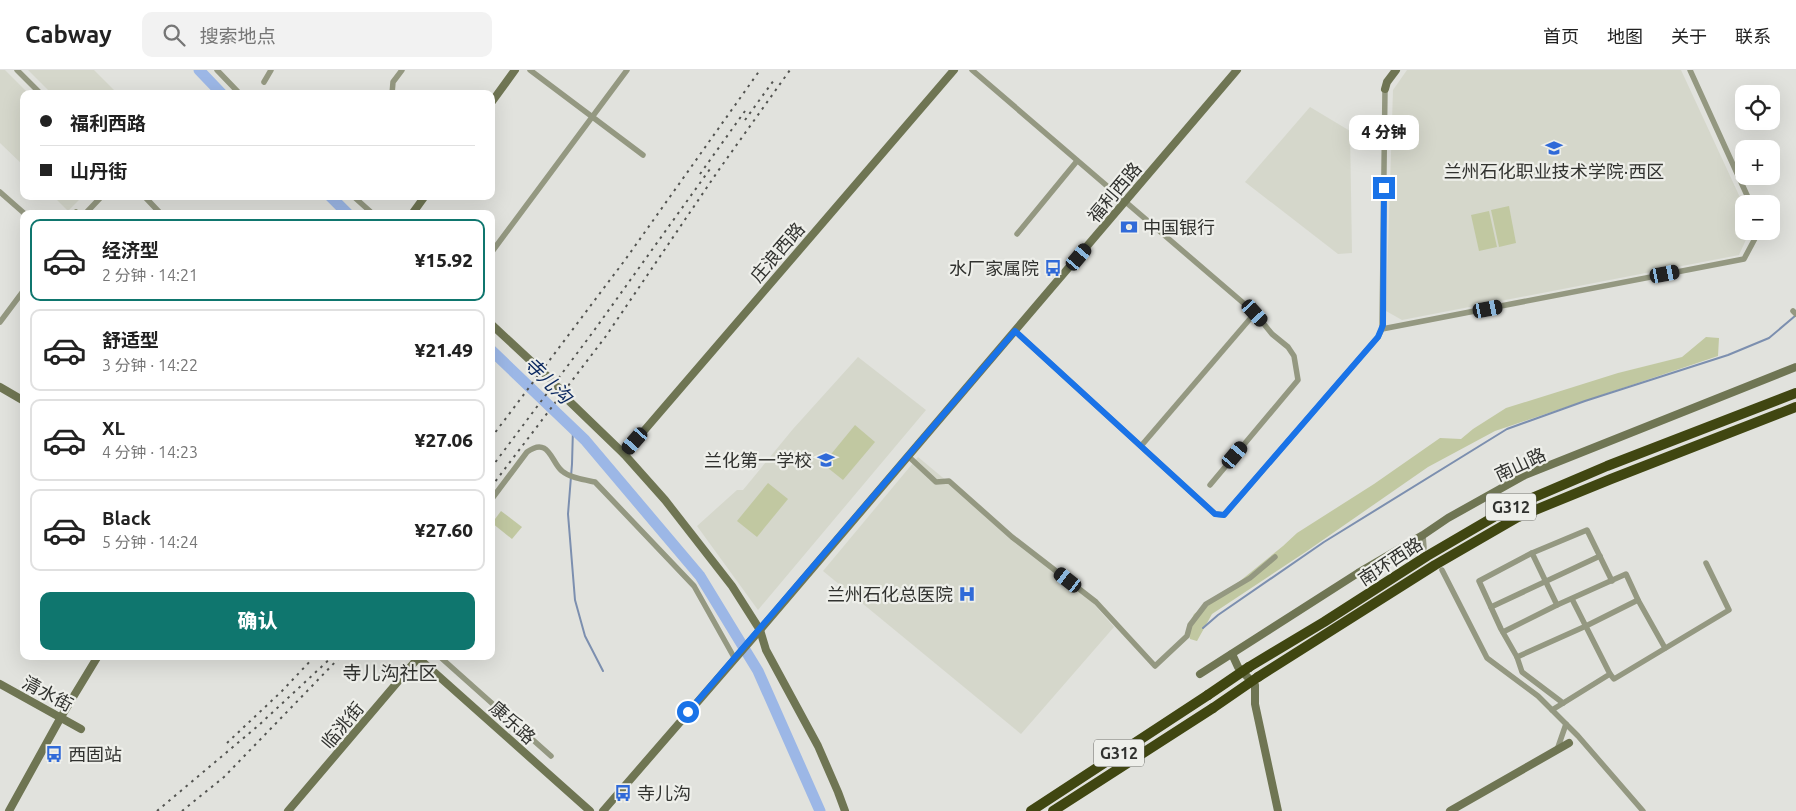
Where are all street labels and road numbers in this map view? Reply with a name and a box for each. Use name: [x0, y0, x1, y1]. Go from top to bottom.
street label: 福利西路: [1083, 158, 1145, 226]
street label: 庄浪西路: [746, 218, 808, 286]
street label: 南山路: [1491, 444, 1549, 484]
road number: G312: [1486, 494, 1536, 521]
street label: 南环西路: [1354, 533, 1426, 589]
street label: 清水街: [19, 671, 77, 715]
street label: 康乐路: [486, 697, 540, 747]
street label: 临洮街: [317, 698, 367, 752]
road number: G312: [1094, 740, 1144, 766]

